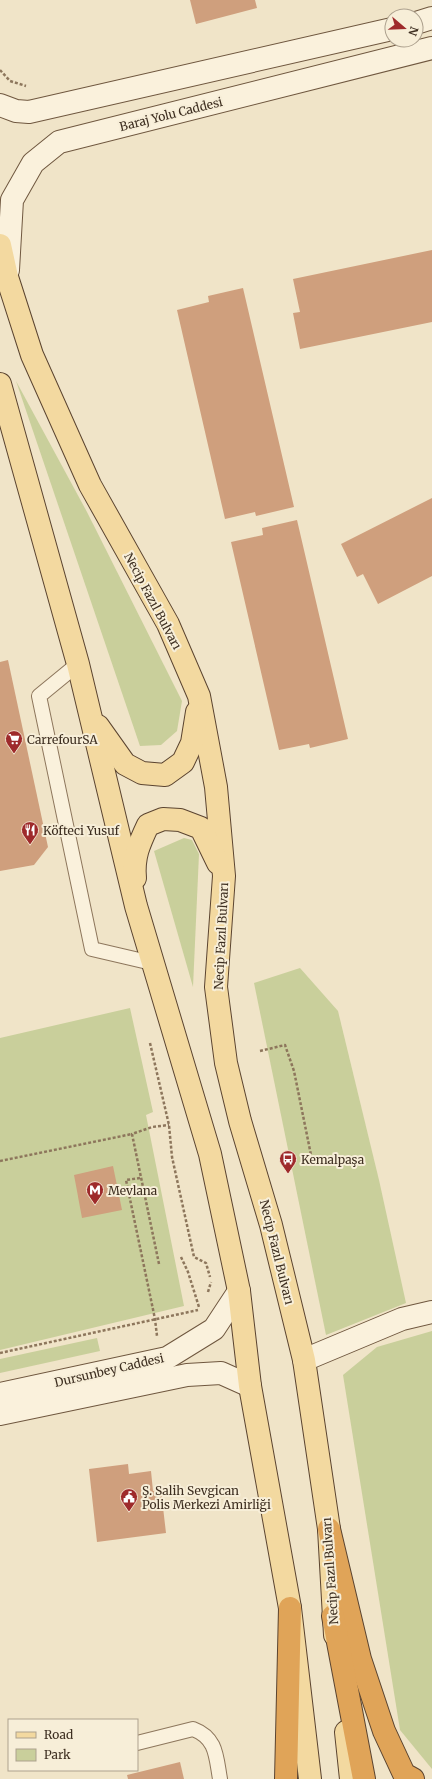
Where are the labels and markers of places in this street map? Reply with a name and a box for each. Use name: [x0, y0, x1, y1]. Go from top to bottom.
supermarket icon: CarrefourSA: [4, 729, 24, 754]
place label: CarrefourSA: [27, 732, 98, 747]
restaurant icon: Köfteci Yusuf: [20, 820, 40, 845]
place label: Köfteci Yusuf: [43, 823, 120, 838]
bus stop icon: Kemalpaşa: [278, 1149, 298, 1174]
place label: Kemalpaşa: [301, 1152, 365, 1167]
metro station icon: Mevlana: [85, 1180, 105, 1205]
place label: Mevlana: [108, 1183, 158, 1198]
place label: Ş. Salih Sevgican Polis Merkezi Amirliği: [142, 1483, 271, 1512]
public building icon: Ş. Salih Sevgican Polis Merkezi Amirliği: [119, 1487, 139, 1512]

